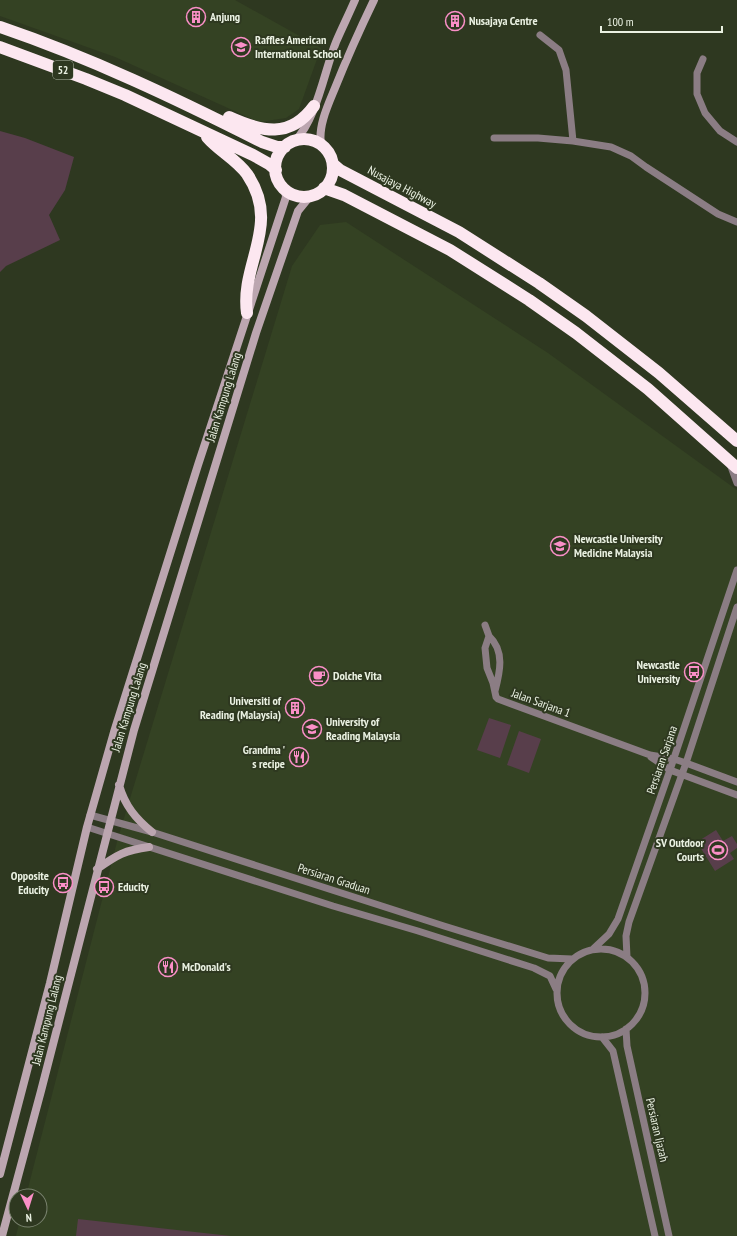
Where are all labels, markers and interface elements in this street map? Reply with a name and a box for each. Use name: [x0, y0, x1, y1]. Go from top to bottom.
building icon: Anjung: [185, 6, 207, 28]
scale bar: [601, 8, 722, 34]
place label: Anjung: [209, 9, 240, 24]
building icon: Nusajaya Centre: [444, 10, 466, 32]
place label: Nusajaya Centre: [469, 13, 538, 28]
text: 100 m: [607, 14, 634, 29]
place label: Raffles American International School: [255, 32, 342, 61]
school or university icon: Raffles American International School: [230, 36, 252, 58]
road number: 52: [53, 61, 73, 79]
street label: Nusajaya Highway: [365, 162, 440, 211]
street label: Jalan Kampung Lalang: [203, 350, 244, 444]
place label: Newcastle University Medicine Malaysia: [574, 531, 663, 560]
school or university icon: Newcastle University Medicine Malaysia: [549, 535, 571, 557]
place label: Newcastle University: [636, 657, 680, 686]
street label: Jalan Kampung Lalang: [108, 660, 149, 754]
bus stop icon: Newcastle University: [683, 661, 705, 683]
cafe icon: Dolche Vita: [308, 665, 330, 687]
place label: Dolche Vita: [333, 668, 382, 683]
street label: Jalan Sarjana 1: [509, 685, 573, 720]
place label: Universiti of Reading (Malaysia): [200, 693, 282, 722]
building icon: Universiti of Reading (Malaysia): [284, 697, 306, 719]
place label: University of Reading Malaysia: [326, 714, 400, 743]
school or university icon: University of Reading Malaysia: [301, 718, 323, 740]
street label: Persiaran Sarjana: [643, 723, 680, 796]
place label: Grandma ' s recipe: [243, 742, 285, 771]
restaurant icon: Grandma ' s recipe: [288, 746, 310, 768]
place label: SV Outdoor Courts: [656, 835, 704, 864]
sports icon: SV Outdoor Courts: [707, 839, 729, 861]
street label: Persiaran Graduan: [296, 860, 372, 897]
place label: Opposite Educity: [11, 868, 49, 897]
bus stop icon: Opposite Educity: [52, 872, 74, 894]
bus stop icon: Educity: [93, 876, 115, 898]
place label: Educity: [118, 879, 149, 894]
restaurant icon: McDonald's: [157, 956, 179, 978]
place label: McDonald's: [182, 959, 231, 974]
street label: Jalan Kampung Lalang: [28, 973, 65, 1068]
street label: Persiaran Ijazah: [643, 1096, 672, 1163]
north arrow: [8, 1188, 48, 1228]
text: N: [25, 1211, 32, 1225]

